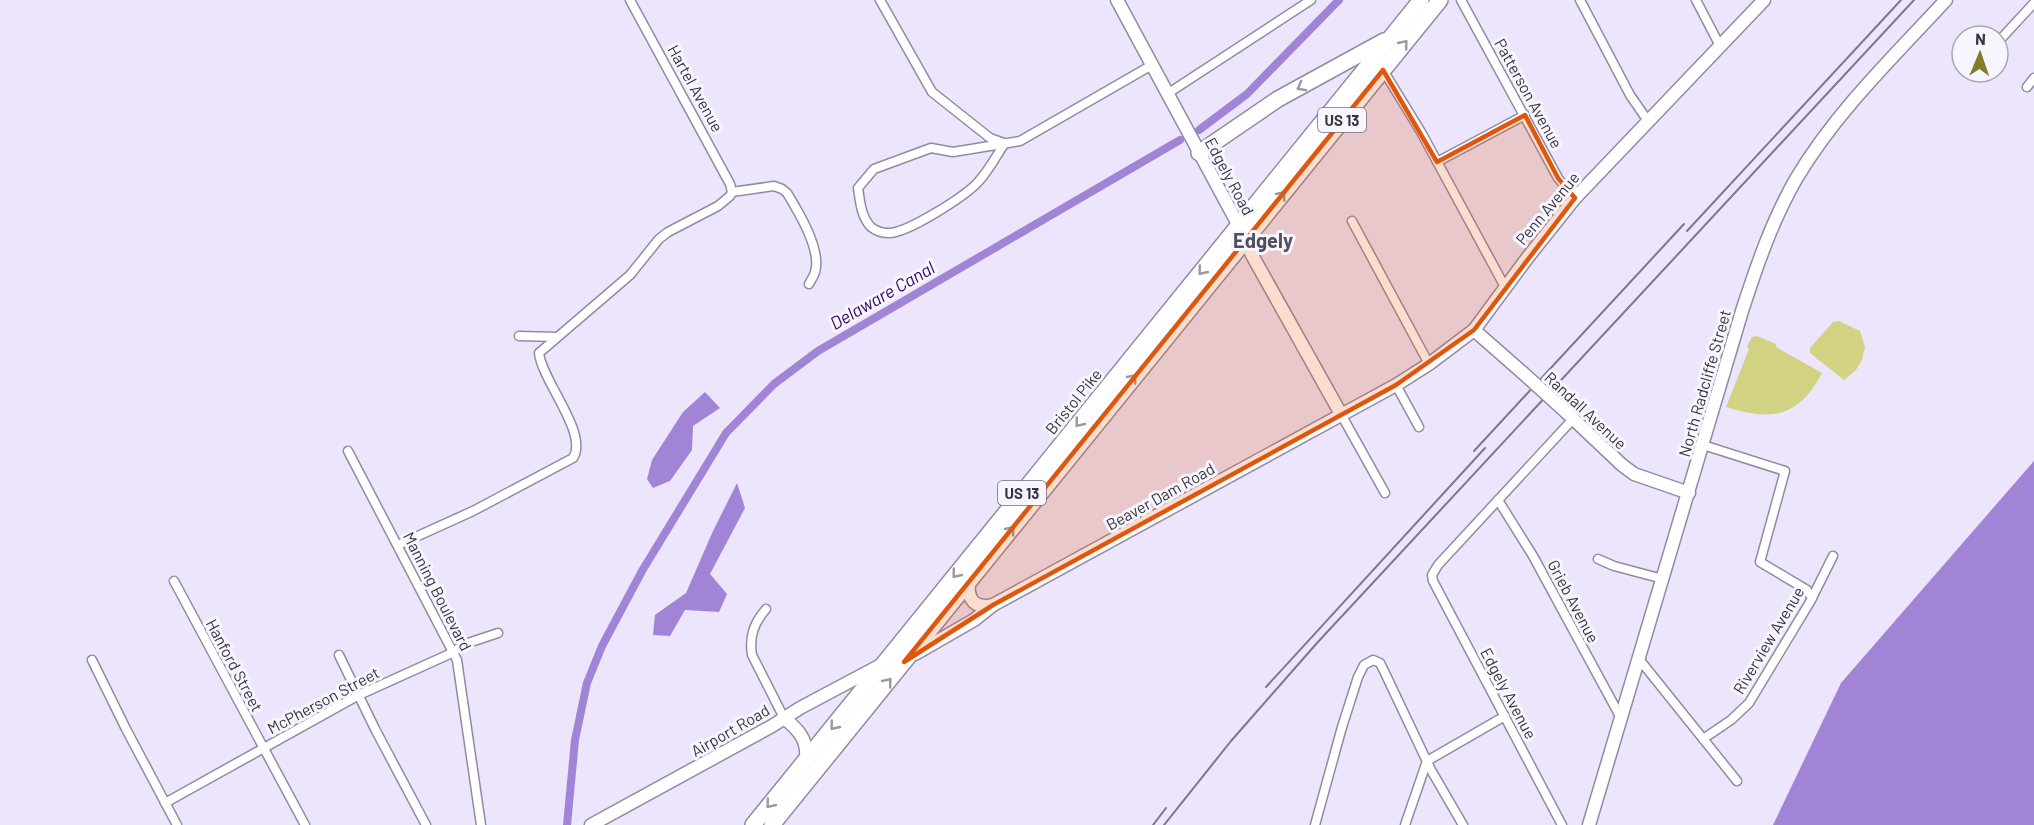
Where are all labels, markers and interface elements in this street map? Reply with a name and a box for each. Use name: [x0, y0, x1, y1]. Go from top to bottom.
north arrow: [1950, 24, 2010, 84]
text: N: [1975, 29, 1986, 48]
street label: Patterson Avenue: [1491, 35, 1567, 151]
one-way arrow: [1397, 39, 1408, 50]
street label: Hartel Avenue: [664, 41, 728, 135]
one-way arrow: [1296, 80, 1307, 91]
road number: US 13: [1318, 108, 1366, 132]
street label: Edgely Road: [1202, 134, 1258, 218]
street label: Penn Avenue: [1511, 168, 1583, 248]
one-way arrow: [1274, 191, 1285, 202]
district label: Edgely: [1233, 228, 1293, 252]
water label: Delaware Canal: [826, 256, 938, 334]
one-way arrow: [1198, 264, 1209, 275]
street label: North Radcliffe Street: [1674, 307, 1734, 459]
street label: Bristol Pike: [1041, 364, 1105, 438]
street label: Randall Avenue: [1541, 367, 1631, 453]
one-way arrow: [1126, 374, 1137, 385]
one-way arrow: [1075, 416, 1086, 427]
street label: Beaver Dam Road: [1102, 458, 1218, 534]
road number: US 13: [998, 481, 1046, 505]
one-way arrow: [1003, 526, 1014, 537]
street label: Manning Boulevard: [400, 528, 476, 654]
street label: Grieb Avenue: [1544, 556, 1604, 646]
one-way arrow: [952, 567, 963, 578]
street label: Riverview Avenue: [1729, 583, 1807, 697]
street label: Hanford Street: [203, 615, 267, 715]
street label: Edgely Avenue: [1477, 644, 1541, 742]
street label: McPherson Street: [264, 663, 382, 737]
one-way arrow: [881, 677, 892, 688]
street label: Airport Road: [687, 700, 773, 760]
one-way arrow: [830, 719, 841, 730]
one-way arrow: [766, 798, 777, 809]

